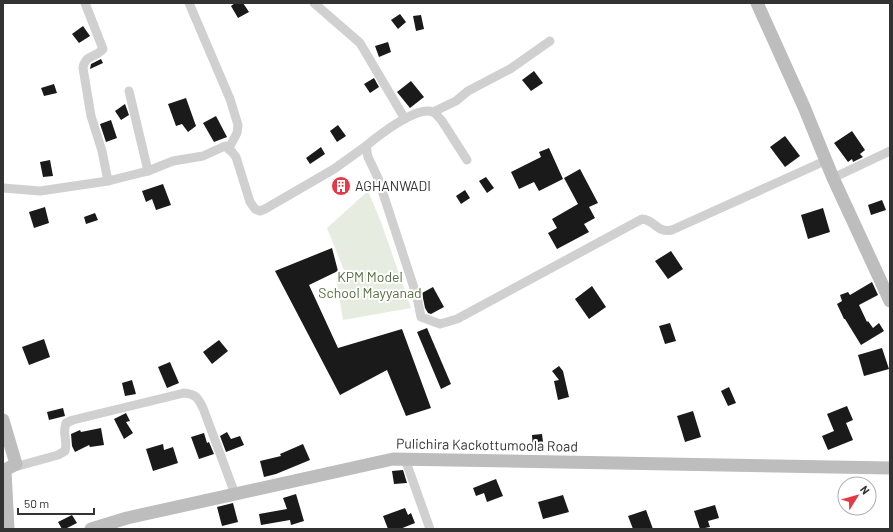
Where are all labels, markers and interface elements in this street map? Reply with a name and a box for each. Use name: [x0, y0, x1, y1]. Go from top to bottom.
building icon: AGHANWADI: [330, 175, 352, 197]
place label: AGHANWADI: [355, 177, 431, 194]
park label: KPM Model School Mayyanad: [318, 268, 422, 301]
street label: Pulichira Kackottumoola Road: [396, 434, 578, 455]
north arrow: [837, 476, 877, 516]
text: N: [858, 483, 873, 497]
scale bar: [18, 490, 94, 516]
text: 50 m: [24, 496, 49, 510]

